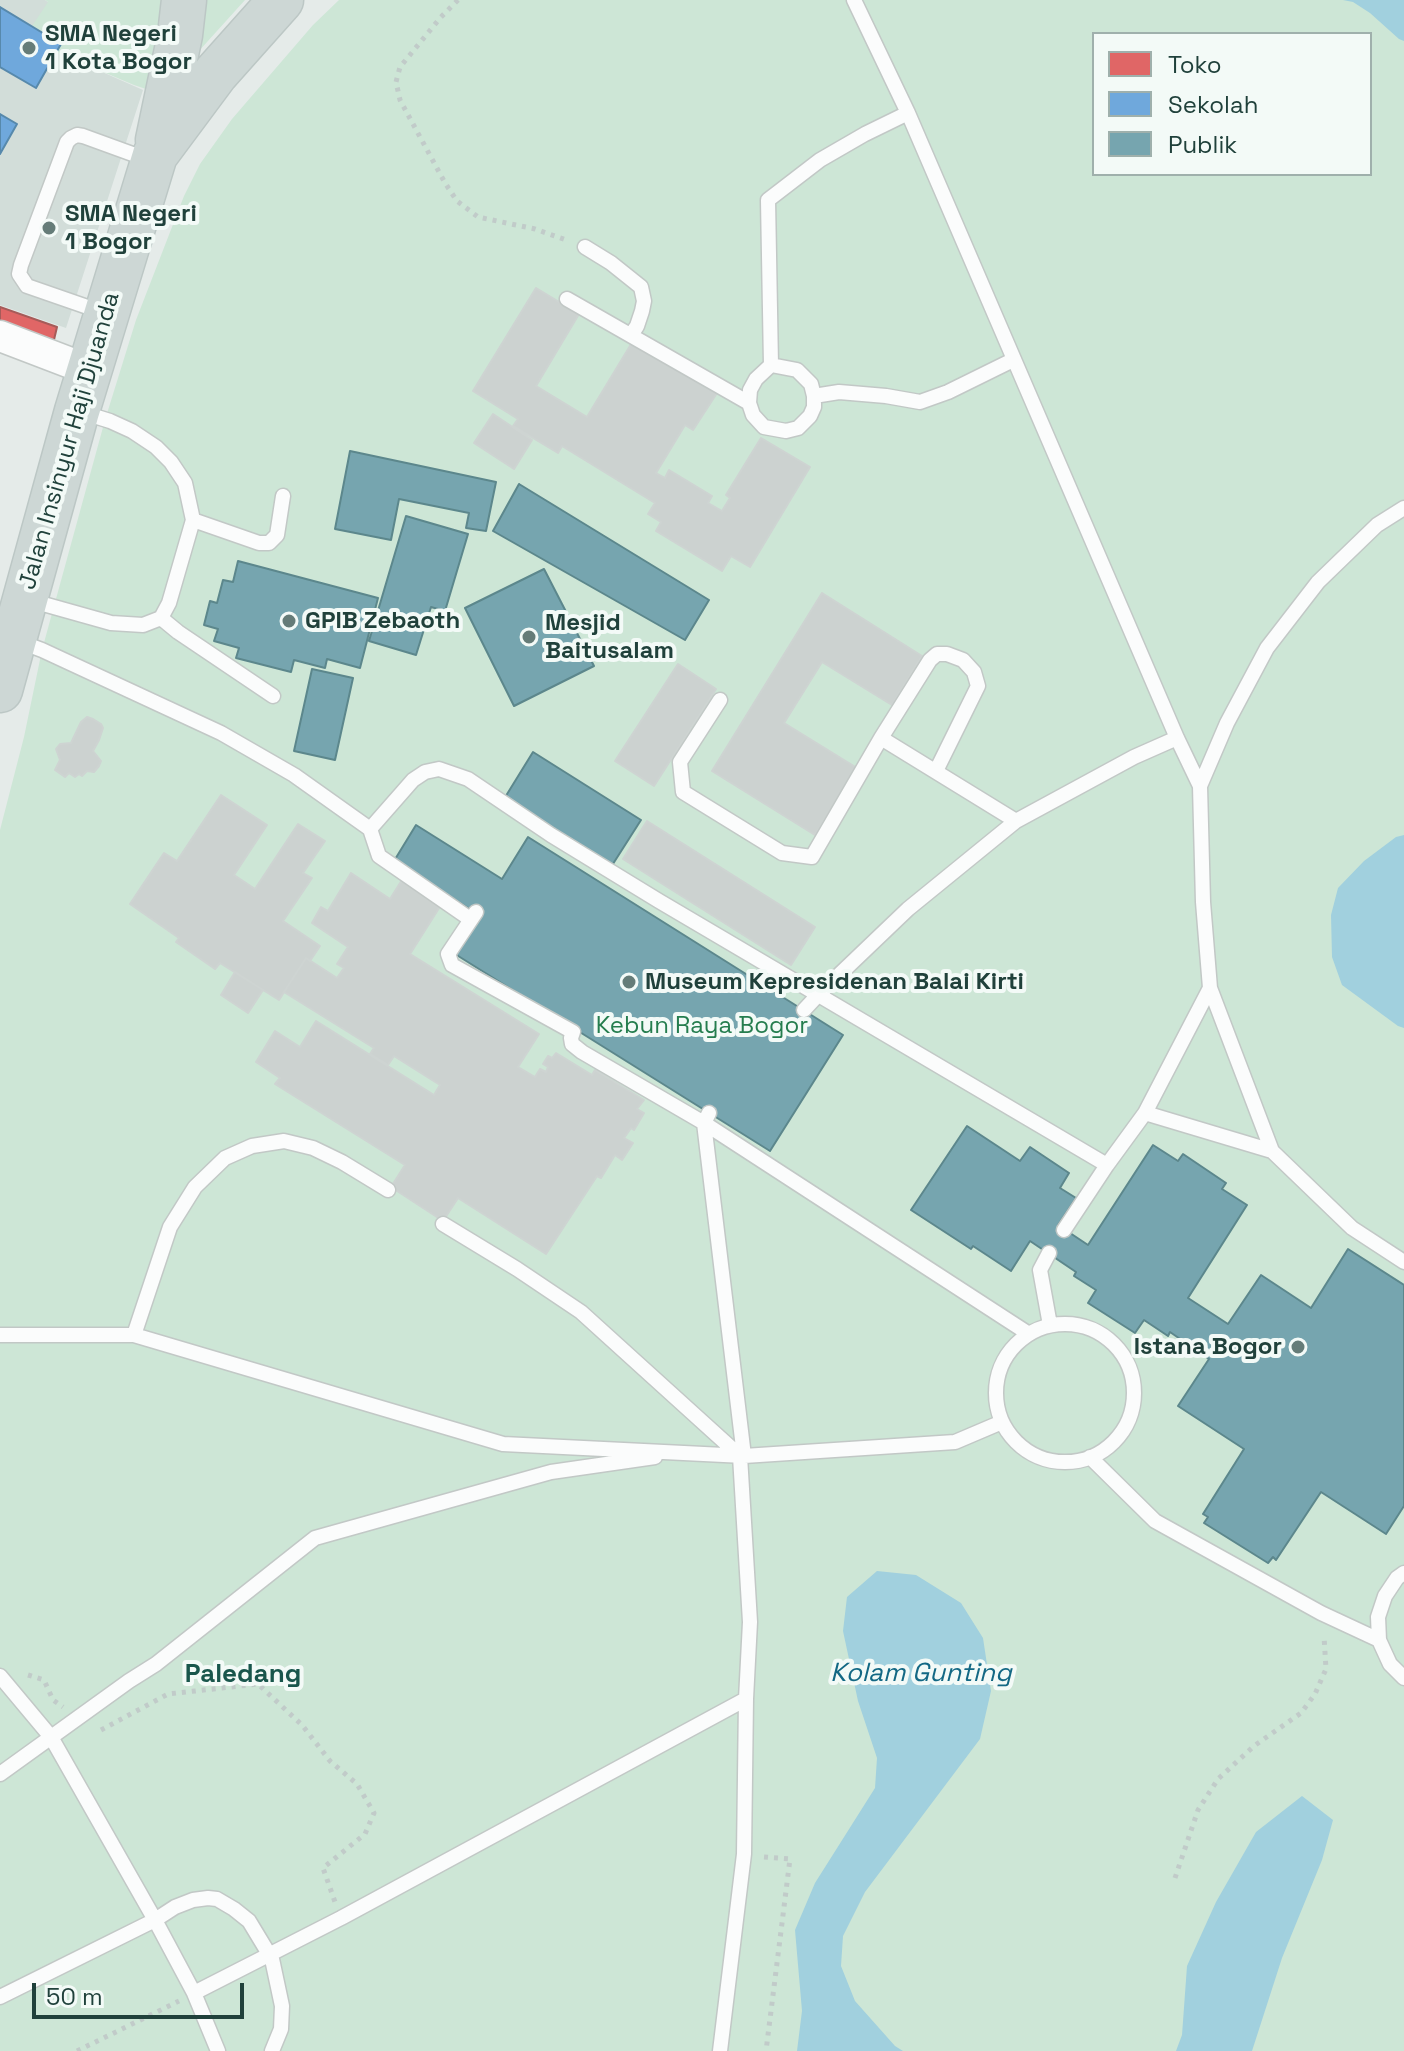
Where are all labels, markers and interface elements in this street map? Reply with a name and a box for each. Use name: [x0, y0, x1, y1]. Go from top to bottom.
place label: SMA Negeri 1 Kota Bogor: [45, 20, 192, 76]
legend: [1092, 32, 1372, 176]
marker: SMA Negeri 1 Kota Bogor: [20, 39, 38, 57]
text: Toko: [1168, 49, 1222, 80]
text: Sekolah: [1168, 89, 1258, 120]
text: Publik: [1168, 129, 1237, 160]
place label: SMA Negeri 1 Bogor: [65, 200, 197, 256]
marker: SMA Negeri 1 Bogor: [40, 219, 58, 237]
street label: Jalan Insinyur Haji Djuanda: [14, 289, 126, 593]
place label: GPIB Zebaoth: [305, 607, 460, 635]
place label: Mesjid Baitusalam: [545, 609, 674, 665]
marker: GPIB Zebaoth: [280, 612, 298, 630]
marker: Mesjid Baitusalam: [520, 628, 538, 646]
place label: Museum Kepresidenan Balai Kirti: [645, 968, 1024, 996]
marker: Museum Kepresidenan Balai Kirti: [620, 973, 638, 991]
park label: Kebun Raya Bogor: [596, 1012, 808, 1040]
place label: Istana Bogor: [1134, 1333, 1282, 1361]
marker: Istana Bogor: [1289, 1338, 1307, 1356]
water label: Kolam Gunting: [830, 1658, 1012, 1690]
district label: Paledang: [185, 1659, 301, 1691]
scale bar: [36, 1967, 248, 2017]
text: 50 m: [46, 1981, 103, 2012]

